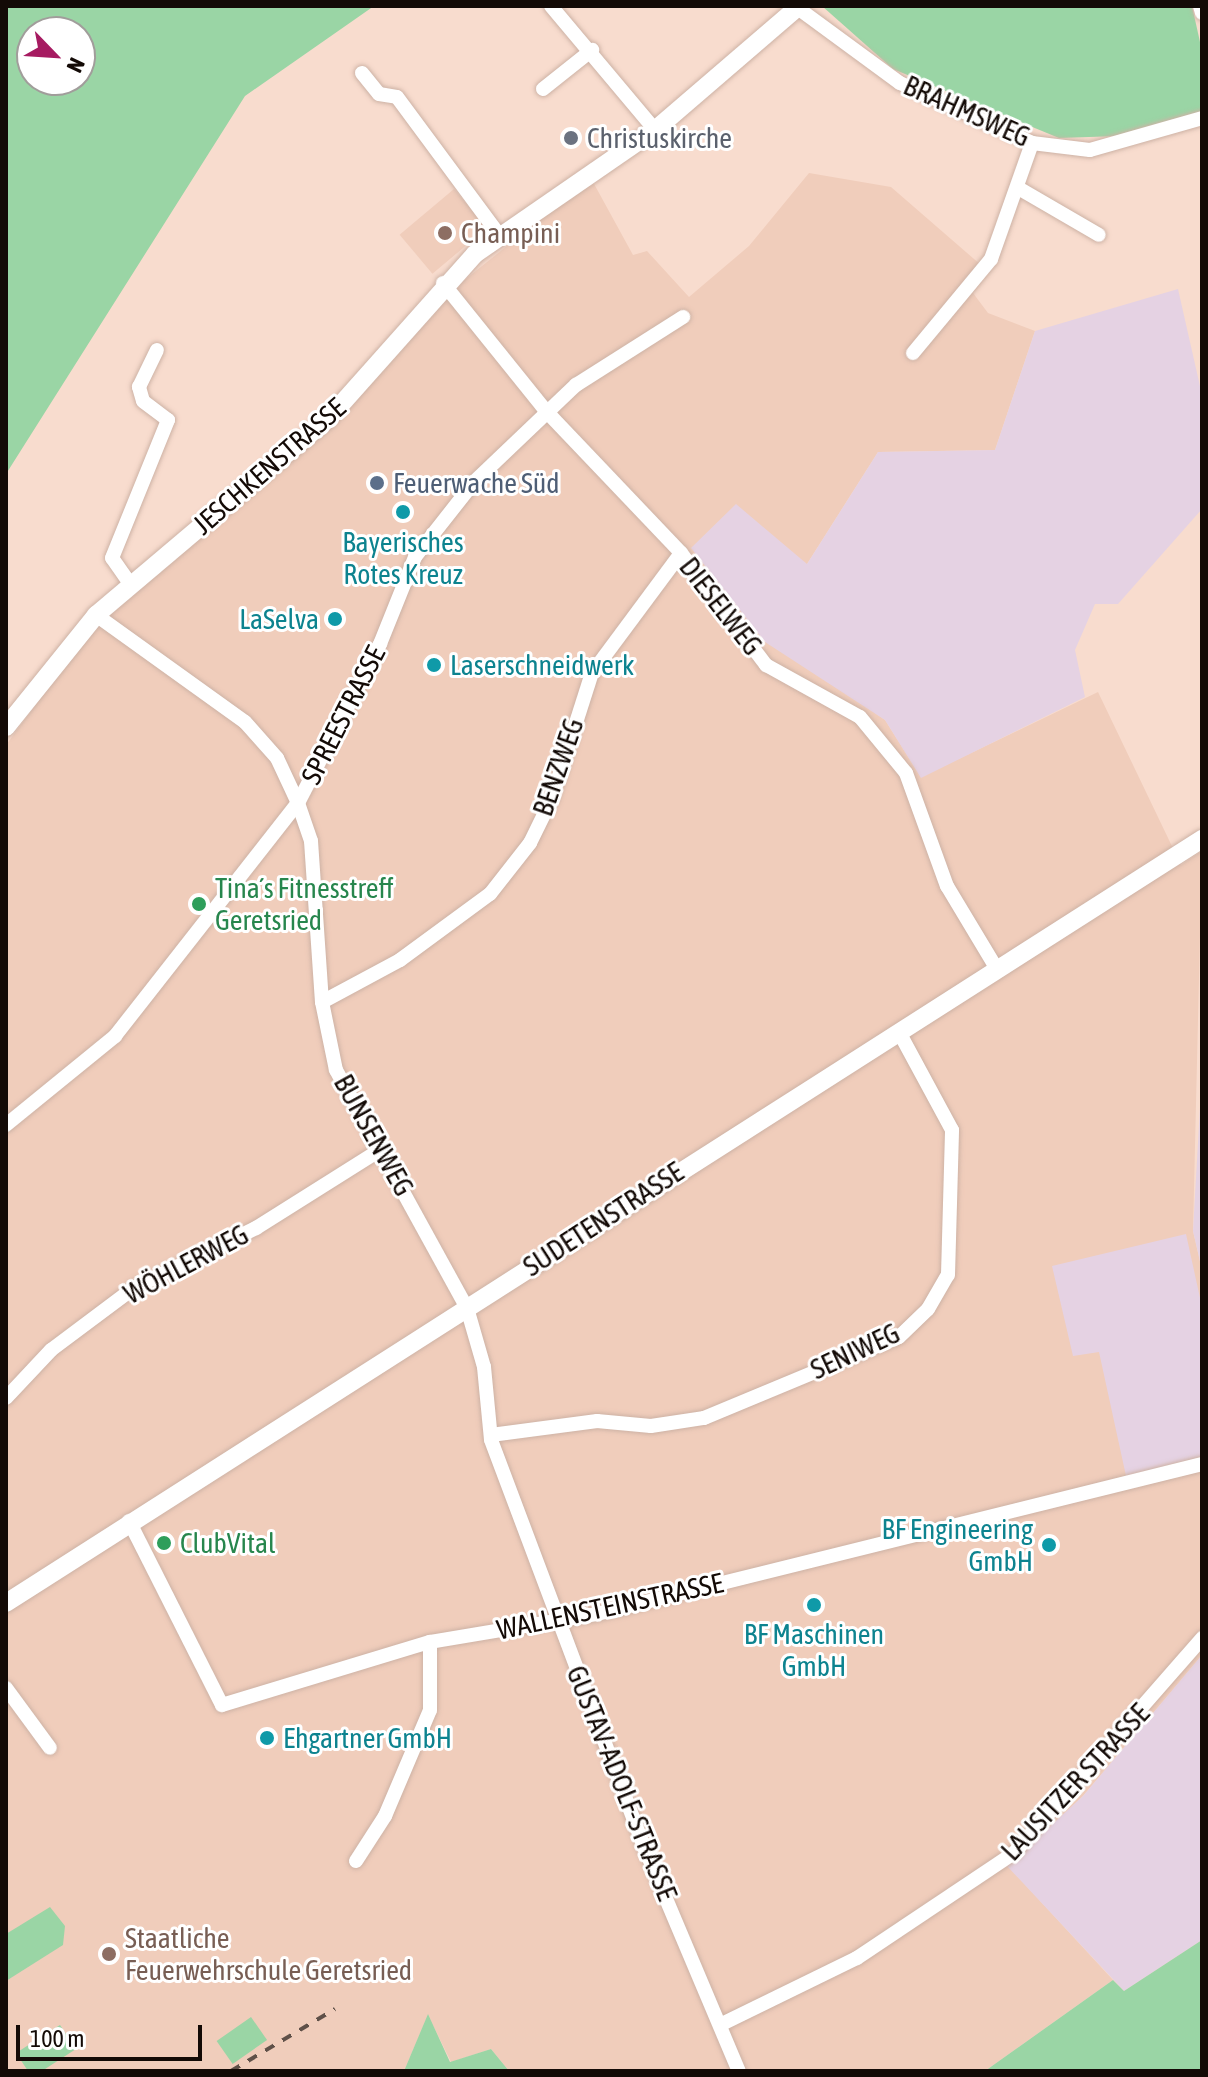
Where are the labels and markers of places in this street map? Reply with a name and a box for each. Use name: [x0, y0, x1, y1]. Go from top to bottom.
place label: Christuskirche: [587, 121, 732, 155]
marker: Christuskirche: [562, 129, 580, 147]
place label: Champini: [461, 216, 560, 250]
marker: Champini: [436, 224, 454, 242]
place label: Feuerwache Süd: [393, 466, 559, 500]
marker: Feuerwache Süd: [368, 474, 386, 492]
marker: Bayerisches Rotes Kreuz: [394, 503, 412, 521]
place label: Bayerisches Rotes Kreuz: [342, 525, 464, 591]
place label: LaSelva: [239, 602, 319, 636]
marker: LaSelva: [326, 610, 344, 628]
place label: Laserschneidwerk: [450, 648, 634, 682]
marker: Laserschneidwerk: [425, 656, 443, 674]
place label: Tina´s Fitnesstreff Geretsried: [215, 871, 394, 937]
marker: Tina´s Fitnesstreff Geretsried: [190, 895, 208, 913]
place label: BF Engineering GmbH: [881, 1512, 1033, 1578]
place label: ClubVital: [180, 1526, 275, 1560]
marker: ClubVital: [155, 1534, 173, 1552]
marker: BF Engineering GmbH: [1040, 1536, 1058, 1554]
marker: BF Maschinen GmbH: [805, 1596, 823, 1614]
place label: BF Maschinen GmbH: [744, 1617, 884, 1683]
place label: Ehgartner GmbH: [283, 1721, 452, 1755]
marker: Ehgartner GmbH: [258, 1729, 276, 1747]
place label: Staatliche Feuerwehrschule Geretsried: [125, 1921, 412, 1987]
marker: Staatliche Feuerwehrschule Geretsried: [100, 1945, 118, 1963]

